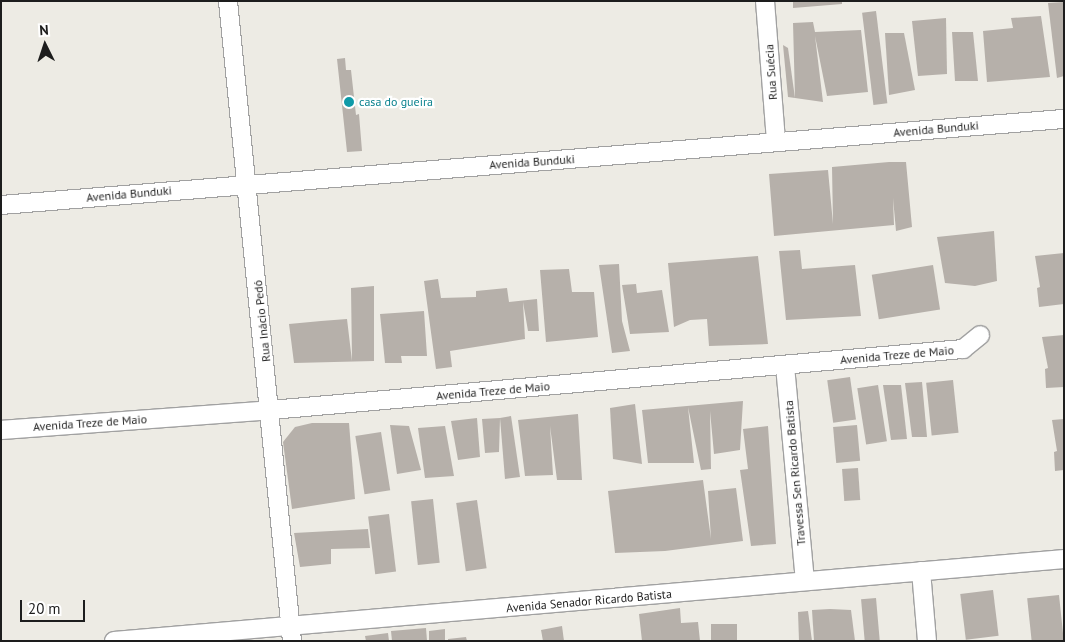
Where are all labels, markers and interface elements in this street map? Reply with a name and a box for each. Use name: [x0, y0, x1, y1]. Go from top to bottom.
north arrow: [20, 20, 70, 70]
text: N: [39, 21, 49, 39]
street label: Rua Suécia: [762, 44, 780, 100]
place label: casa do gueira: [359, 95, 433, 109]
marker: casa do gueira: [343, 96, 355, 108]
street label: Avenida Bunduki: [893, 118, 979, 140]
street label: Avenida Bunduki: [489, 152, 575, 172]
street label: Avenida Bunduki: [86, 183, 172, 205]
street label: Rua Inácio Pedó: [251, 279, 273, 363]
street label: Avenida Treze de Maio: [839, 343, 955, 367]
street label: Avenida Treze de Maio: [435, 379, 551, 403]
street label: Travessa Sen Ricardo Batista: [781, 400, 809, 546]
street label: Avenida Treze de Maio: [32, 412, 148, 434]
street label: Avenida Senador Ricardo Batista: [506, 587, 672, 615]
scale bar: [22, 590, 88, 622]
text: 20 m: [28, 599, 61, 618]

